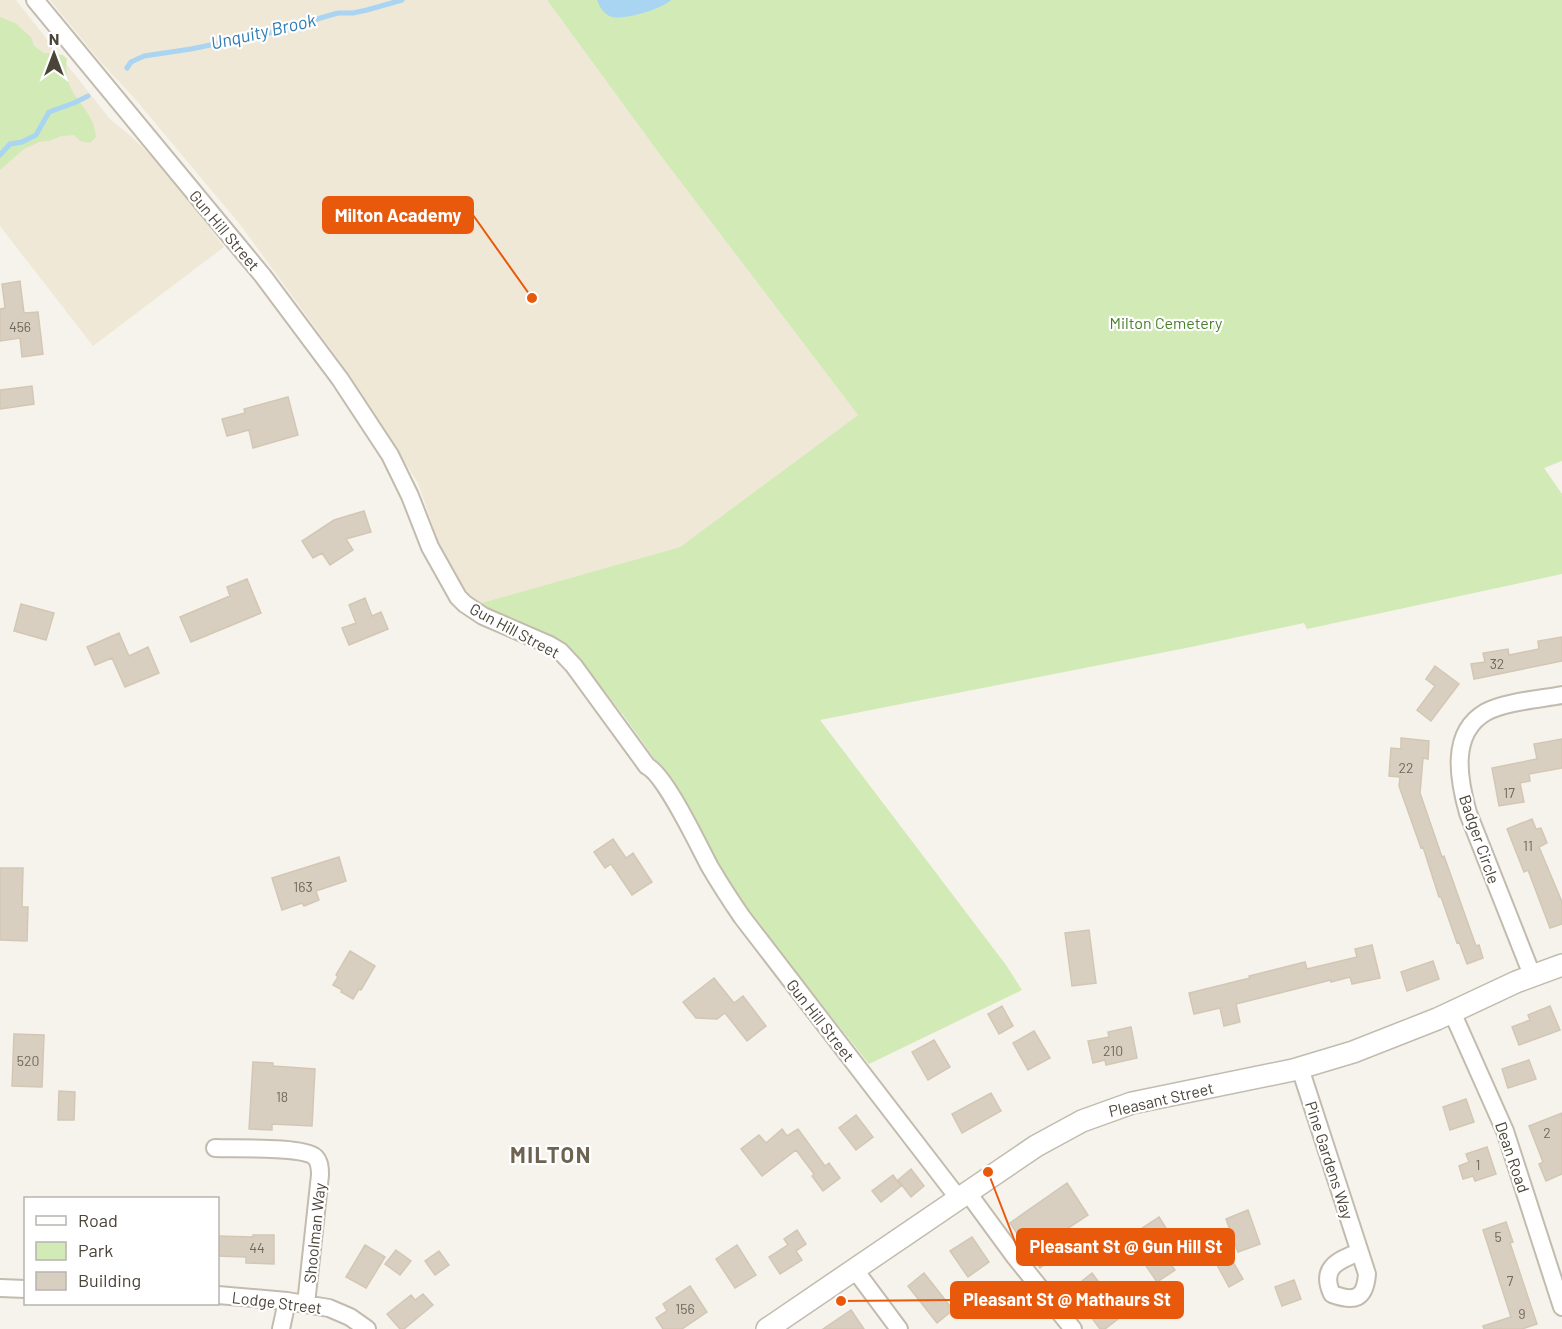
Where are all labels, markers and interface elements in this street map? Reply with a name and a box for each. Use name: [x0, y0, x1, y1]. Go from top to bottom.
water label: Unquity Brook: [208, 8, 318, 54]
north arrow: [24, 24, 84, 84]
text: N: [49, 29, 59, 48]
street label: Gun Hill Street: [186, 186, 264, 274]
callout: Milton Academy: [323, 197, 473, 233]
text: Milton Academy: [335, 204, 461, 226]
park label: Milton Cemetery: [1110, 313, 1223, 332]
house number: 456: [9, 318, 31, 335]
street label: Gun Hill Street: [467, 598, 563, 662]
house number: 32: [1490, 655, 1504, 672]
house number: 22: [1398, 759, 1414, 776]
house number: 17: [1503, 784, 1515, 801]
street label: Badger Circle: [1456, 792, 1504, 886]
house number: 11: [1523, 837, 1533, 854]
house number: 163: [293, 878, 313, 895]
street label: Gun Hill Street: [783, 975, 859, 1065]
house number: 210: [1103, 1042, 1123, 1059]
house number: 520: [17, 1052, 39, 1069]
street label: Pleasant Street: [1107, 1078, 1215, 1120]
house number: 18: [276, 1088, 288, 1105]
street label: Pine Gardens Way: [1302, 1099, 1358, 1222]
street label: Dean Road: [1492, 1119, 1534, 1195]
house number: 2: [1543, 1124, 1551, 1141]
district label: MILTON: [510, 1141, 592, 1167]
house number: 1: [1476, 1156, 1480, 1173]
street label: Shoolman Way: [299, 1181, 329, 1284]
legend: [24, 1197, 219, 1305]
text: Road: [78, 1209, 118, 1231]
house number: 5: [1494, 1228, 1502, 1245]
callout: Pleasant St @ Gun Hill St: [1017, 1229, 1234, 1265]
text: Pleasant St @ Gun Hill St: [1030, 1235, 1223, 1257]
text: Park: [78, 1239, 113, 1261]
house number: 44: [249, 1239, 265, 1256]
text: Building: [78, 1269, 141, 1291]
house number: 7: [1507, 1272, 1514, 1289]
callout: Pleasant St @ Mathaurs St: [951, 1282, 1183, 1318]
street label: Lodge Street: [231, 1287, 323, 1317]
text: Pleasant St @ Mathaurs St: [963, 1288, 1171, 1310]
house number: 156: [675, 1300, 695, 1317]
house number: 9: [1518, 1305, 1526, 1322]

